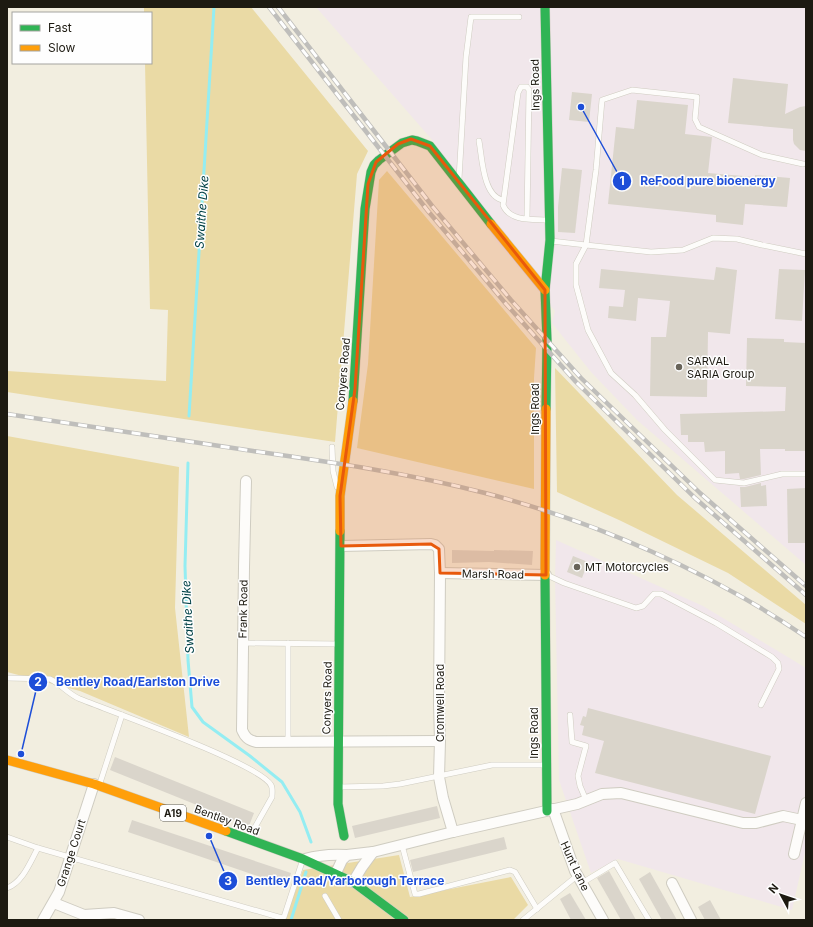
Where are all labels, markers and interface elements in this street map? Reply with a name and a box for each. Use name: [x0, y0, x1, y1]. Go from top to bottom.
legend: [12, 12, 152, 64]
text: Fast: [48, 20, 72, 35]
text: Slow: [48, 40, 76, 55]
street label: Ings Road: [528, 59, 542, 111]
callout: ReFood pure bioenergy: [612, 169, 784, 193]
text: 1: [619, 173, 625, 188]
text: ReFood pure bioenergy: [640, 173, 777, 188]
water label: Swaithe Dike: [191, 175, 212, 249]
street label: Conyers Road: [333, 337, 353, 411]
place label: SARVAL SARIA Group: [687, 354, 755, 381]
marker: SARVAL SARIA Group: [674, 362, 684, 372]
street label: Ings Road: [528, 383, 542, 435]
place label: MT Motorcycles: [585, 560, 669, 574]
marker: MT Motorcycles: [572, 562, 582, 572]
street label: Marsh Road: [462, 566, 524, 582]
water label: Swaithe Dike: [178, 580, 197, 654]
street label: Frank Road: [235, 580, 251, 638]
street label: Conyers Road: [319, 661, 335, 735]
street label: Cromwell Road: [433, 664, 447, 742]
callout: Bentley Road/Earlston Drive: [28, 670, 228, 694]
text: 2: [34, 674, 42, 689]
text: Bentley Road/Earlston Drive: [56, 674, 220, 689]
street label: Ings Road: [527, 707, 541, 759]
street label: Bentley Road: [192, 802, 262, 838]
road number: A19: [160, 805, 186, 821]
street label: Grange Court: [53, 817, 89, 889]
street label: Hunt Lane: [557, 839, 593, 893]
callout: Bentley Road/Yarborough Terrace: [218, 869, 453, 893]
text: 3: [224, 873, 232, 888]
text: Bentley Road/Yarborough Terrace: [246, 873, 444, 888]
north arrow: [761, 875, 801, 915]
text: N: [765, 881, 781, 896]

